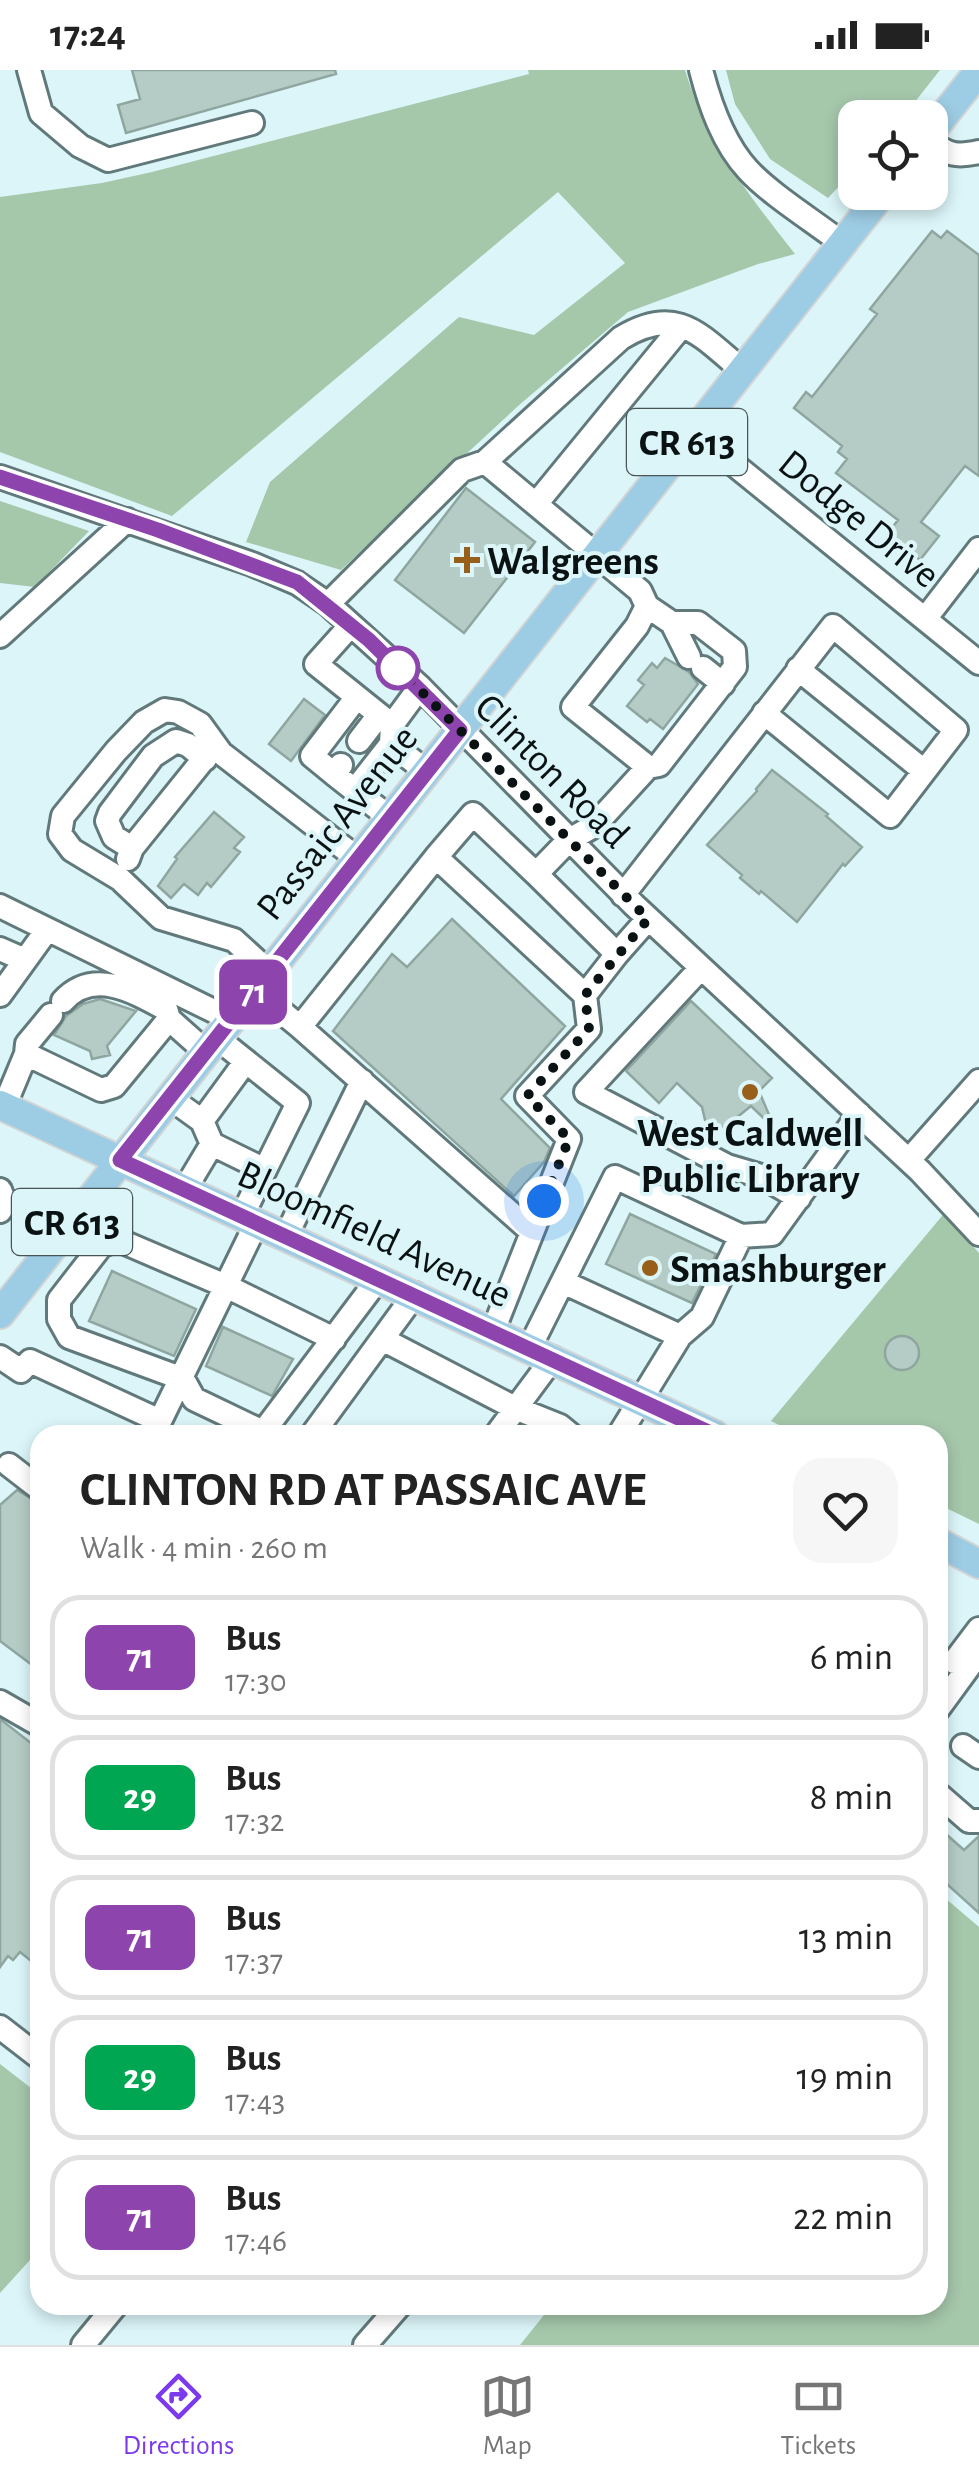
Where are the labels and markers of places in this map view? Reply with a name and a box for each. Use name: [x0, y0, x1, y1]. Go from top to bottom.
place label: Walgreens: [487, 542, 659, 582]
marker: Walgreens: [456, 549, 478, 571]
unlabelled marker: [377, 647, 419, 689]
marker: West Caldwell Public Library: [739, 1081, 761, 1103]
place label: West Caldwell Public Library: [637, 1114, 863, 1200]
place label: Smashburger: [670, 1250, 886, 1290]
marker: Smashburger: [639, 1257, 661, 1279]

